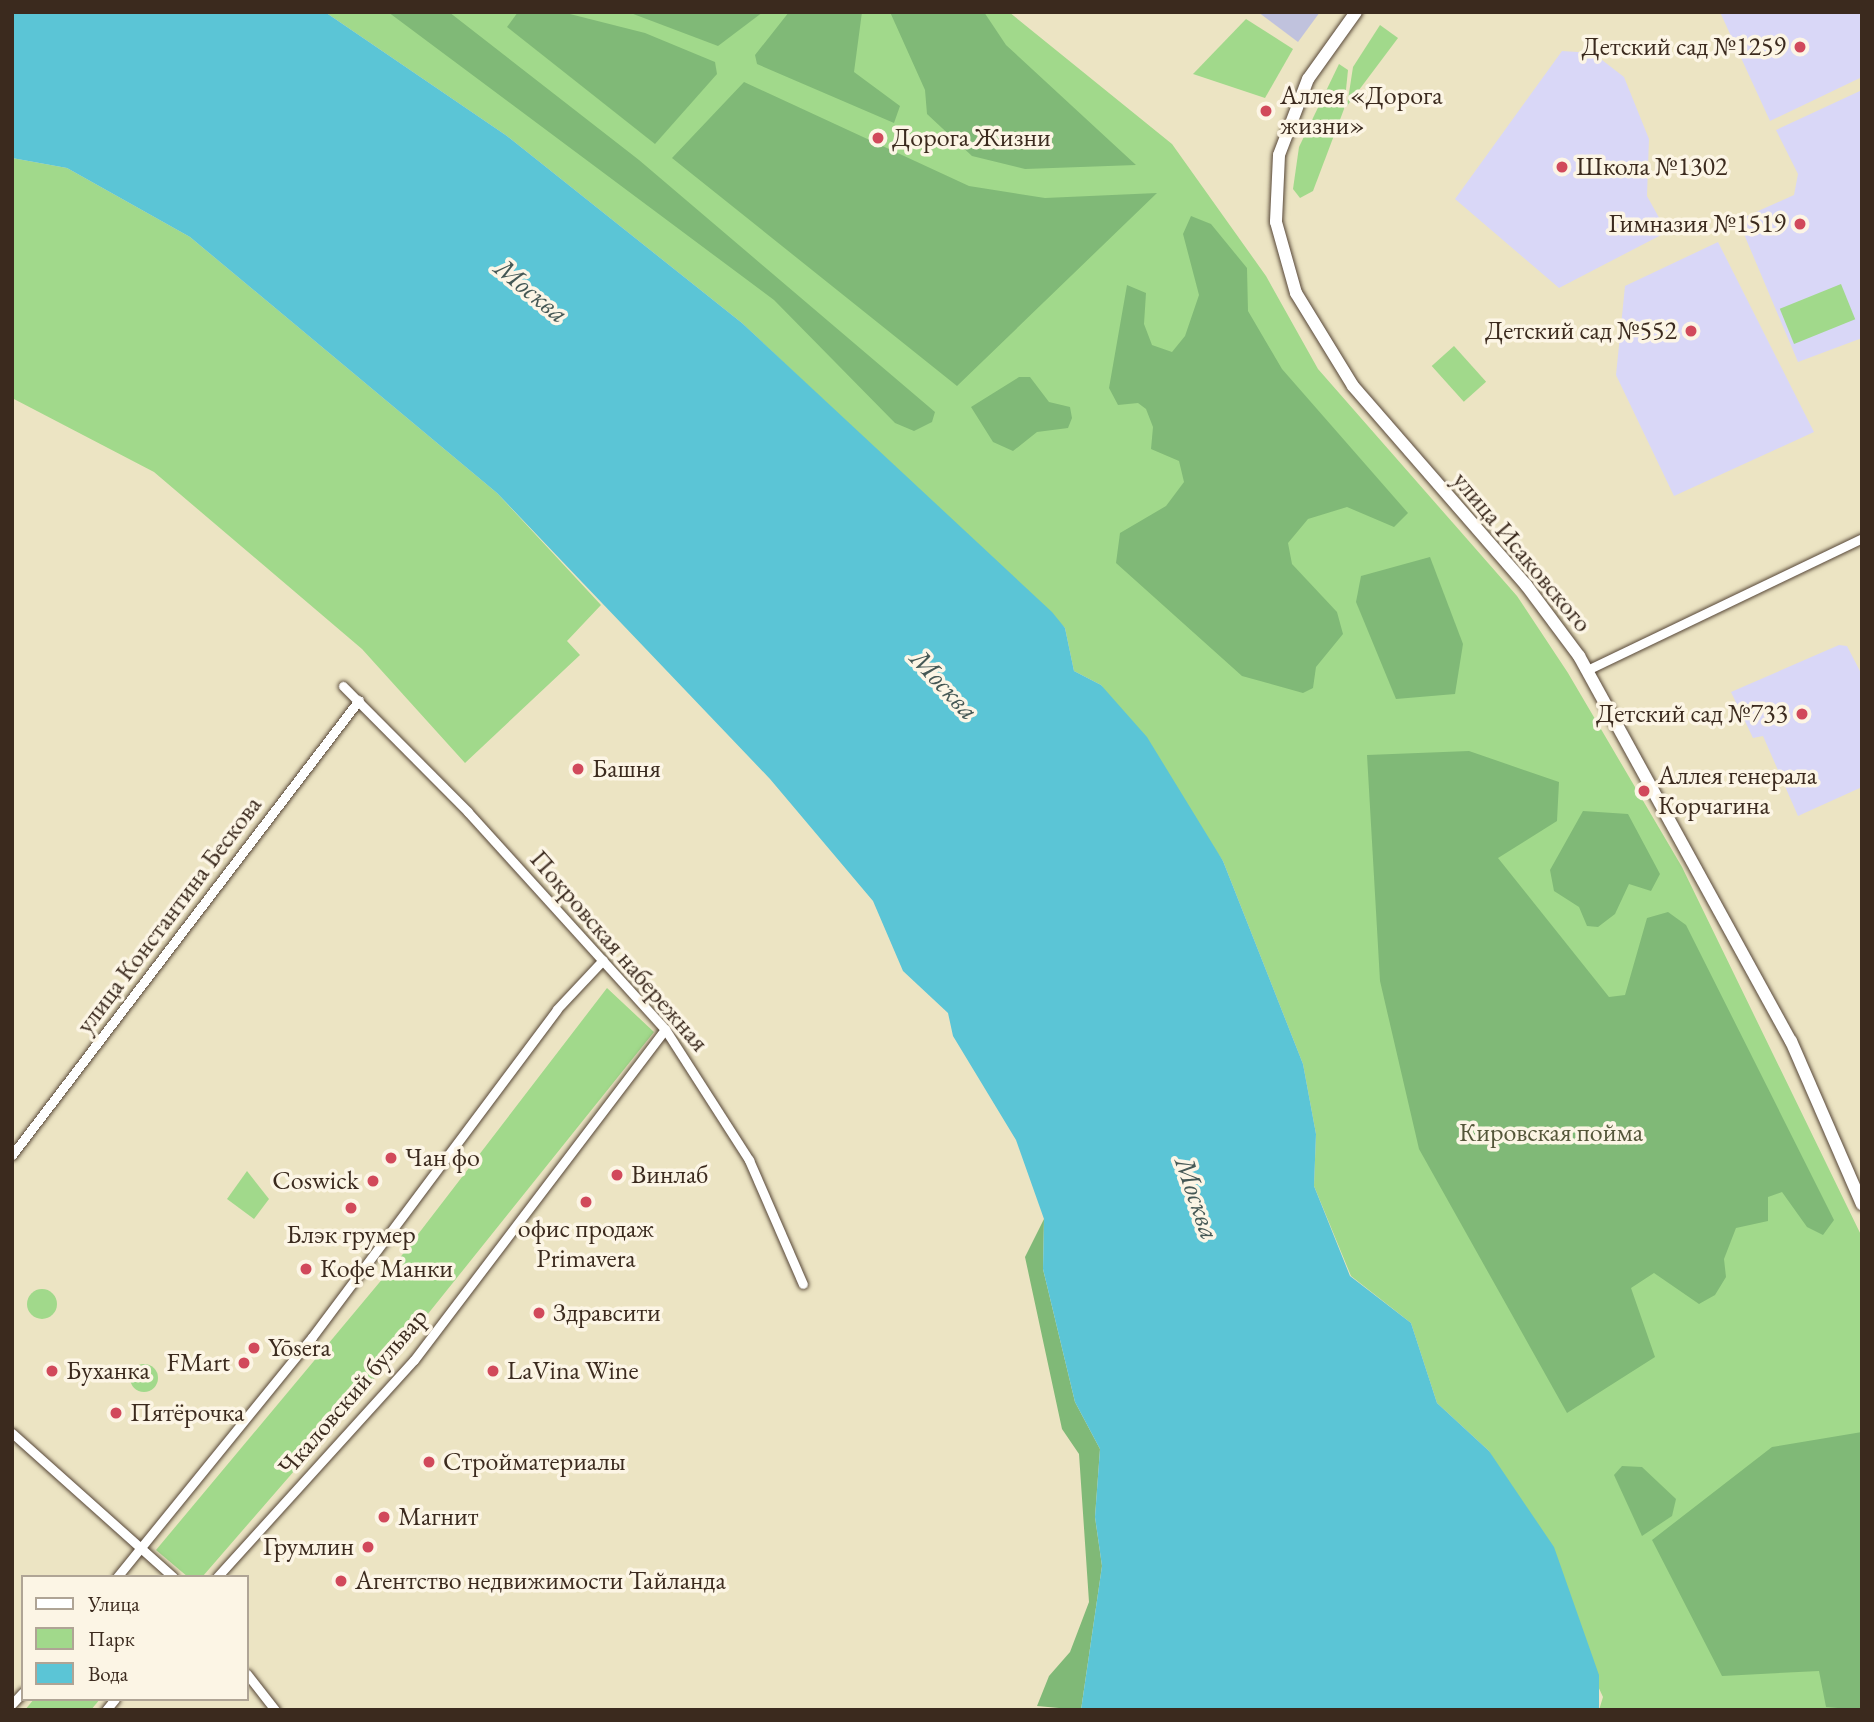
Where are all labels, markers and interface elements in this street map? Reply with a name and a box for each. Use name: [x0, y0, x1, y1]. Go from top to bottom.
place label: Детский сад №1259: [1582, 31, 1786, 63]
marker: Детский сад №1259: [1792, 39, 1808, 55]
place label: Аллея «Дорога жизни»: [1280, 80, 1443, 142]
marker: Аллея «Дорога жизни»: [1258, 103, 1274, 119]
place label: Дорога Жизни: [892, 122, 1051, 154]
marker: Дорога Жизни: [870, 130, 886, 146]
place label: Школа №1302: [1576, 151, 1728, 183]
marker: Школа №1302: [1554, 159, 1570, 175]
place label: Гимназия №1519: [1609, 208, 1786, 240]
marker: Гимназия №1519: [1792, 216, 1808, 232]
water label: Москва: [488, 250, 576, 330]
place label: Детский сад №552: [1485, 315, 1677, 347]
marker: Детский сад №552: [1683, 323, 1699, 339]
street label: улица Исаковского: [1446, 465, 1598, 639]
water label: Москва: [904, 641, 986, 727]
place label: Детский сад №733: [1596, 698, 1788, 730]
marker: Детский сад №733: [1794, 706, 1810, 722]
place label: Башня: [592, 753, 661, 785]
place label: Аллея генерала Корчагина: [1658, 760, 1817, 822]
marker: Башня: [570, 761, 586, 777]
marker: Аллея генерала Корчагина: [1636, 783, 1652, 799]
street label: улица Константина Бескова: [70, 790, 268, 1040]
street label: Покровская набережная: [523, 844, 715, 1058]
park label: Кировская пойма: [1459, 1117, 1643, 1149]
place label: Чан фо: [405, 1142, 480, 1174]
marker: Чан фо: [383, 1150, 399, 1166]
water label: Москва: [1168, 1152, 1228, 1244]
place label: Винлаб: [631, 1159, 708, 1191]
place label: Coswick: [272, 1165, 359, 1197]
marker: Винлаб: [609, 1167, 625, 1183]
marker: Coswick: [365, 1173, 381, 1189]
marker: офис продаж Primavera: [578, 1194, 594, 1210]
marker: Блэк грумер: [343, 1200, 359, 1216]
place label: офис продаж Primavera: [518, 1213, 654, 1274]
place label: Блэк грумер: [286, 1219, 416, 1251]
place label: Кофе Манки: [320, 1253, 453, 1285]
marker: Кофе Манки: [298, 1261, 314, 1277]
place label: Здравсити: [553, 1297, 661, 1329]
street label: Чкаловский бульвар: [272, 1302, 434, 1482]
marker: Здравсити: [531, 1305, 547, 1321]
place label: Yōsera: [268, 1332, 331, 1364]
marker: Yōsera: [246, 1340, 262, 1356]
place label: FMart: [167, 1347, 230, 1379]
place label: Буханка: [66, 1355, 150, 1387]
marker: FMart: [236, 1355, 252, 1371]
place label: LaVina Wine: [507, 1355, 639, 1387]
marker: Буханка: [44, 1363, 60, 1379]
marker: LaVina Wine: [485, 1363, 501, 1379]
place label: Пятёрочка: [130, 1397, 244, 1429]
marker: Пятёрочка: [108, 1405, 124, 1421]
place label: Стройматериалы: [443, 1446, 626, 1478]
marker: Стройматериалы: [421, 1454, 437, 1470]
place label: Магнит: [398, 1501, 478, 1533]
marker: Магнит: [376, 1509, 392, 1525]
place label: Грумлин: [263, 1531, 354, 1563]
marker: Грумлин: [360, 1539, 376, 1555]
place label: Агентство недвижимости Тайланда: [355, 1565, 726, 1597]
marker: Агентство недвижимости Тайланда: [333, 1573, 349, 1589]
legend: [21, 1575, 248, 1701]
text: Улица: [88, 1590, 140, 1617]
text: Парк: [88, 1625, 135, 1652]
text: Вода: [88, 1660, 128, 1687]

